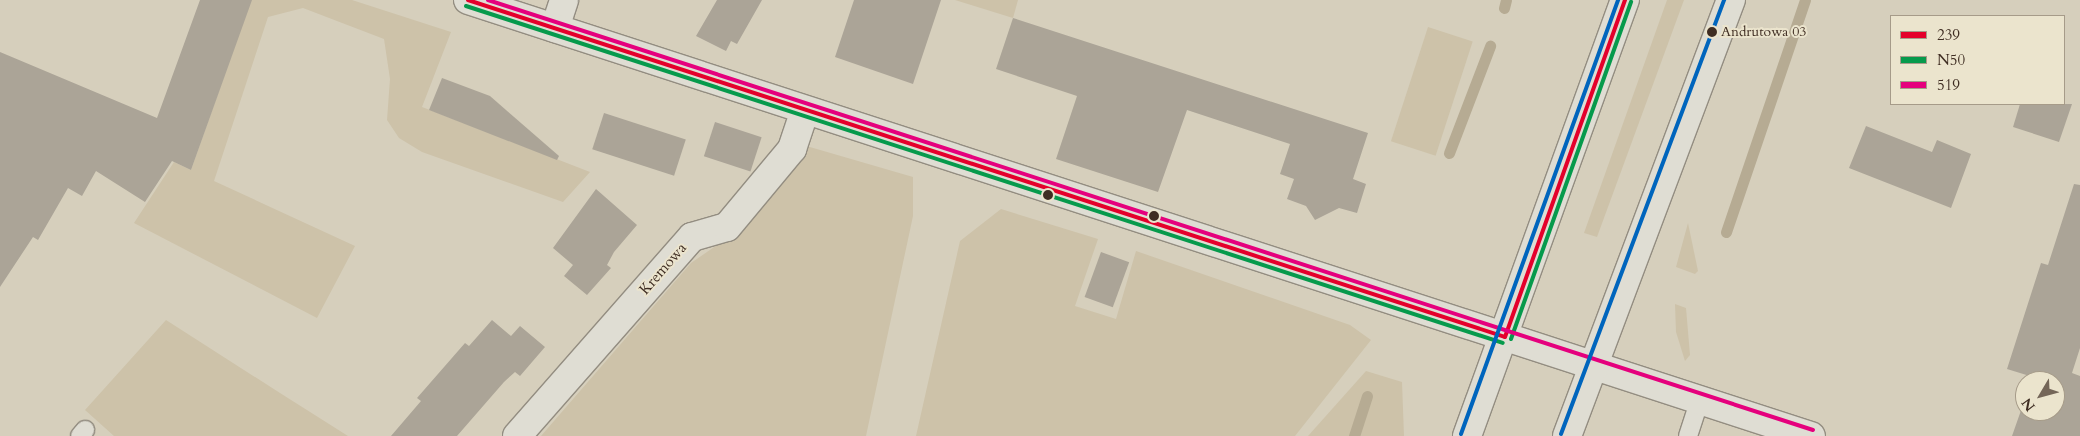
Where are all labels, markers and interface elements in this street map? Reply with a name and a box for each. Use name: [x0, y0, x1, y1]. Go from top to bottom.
legend: [1890, 15, 2065, 105]
place label: Andrutowa 03: [1721, 24, 1807, 40]
text: 239: [1937, 25, 1960, 45]
marker: Andrutowa 03: [1707, 27, 1717, 37]
text: N50: [1937, 50, 1965, 70]
text: 519: [1937, 75, 1960, 95]
unlabelled marker: [1043, 190, 1053, 200]
unlabelled marker: [1149, 211, 1159, 221]
street label: Kremowa: [636, 239, 690, 299]
north arrow: [2015, 371, 2065, 421]
text: N: [2017, 394, 2040, 415]

